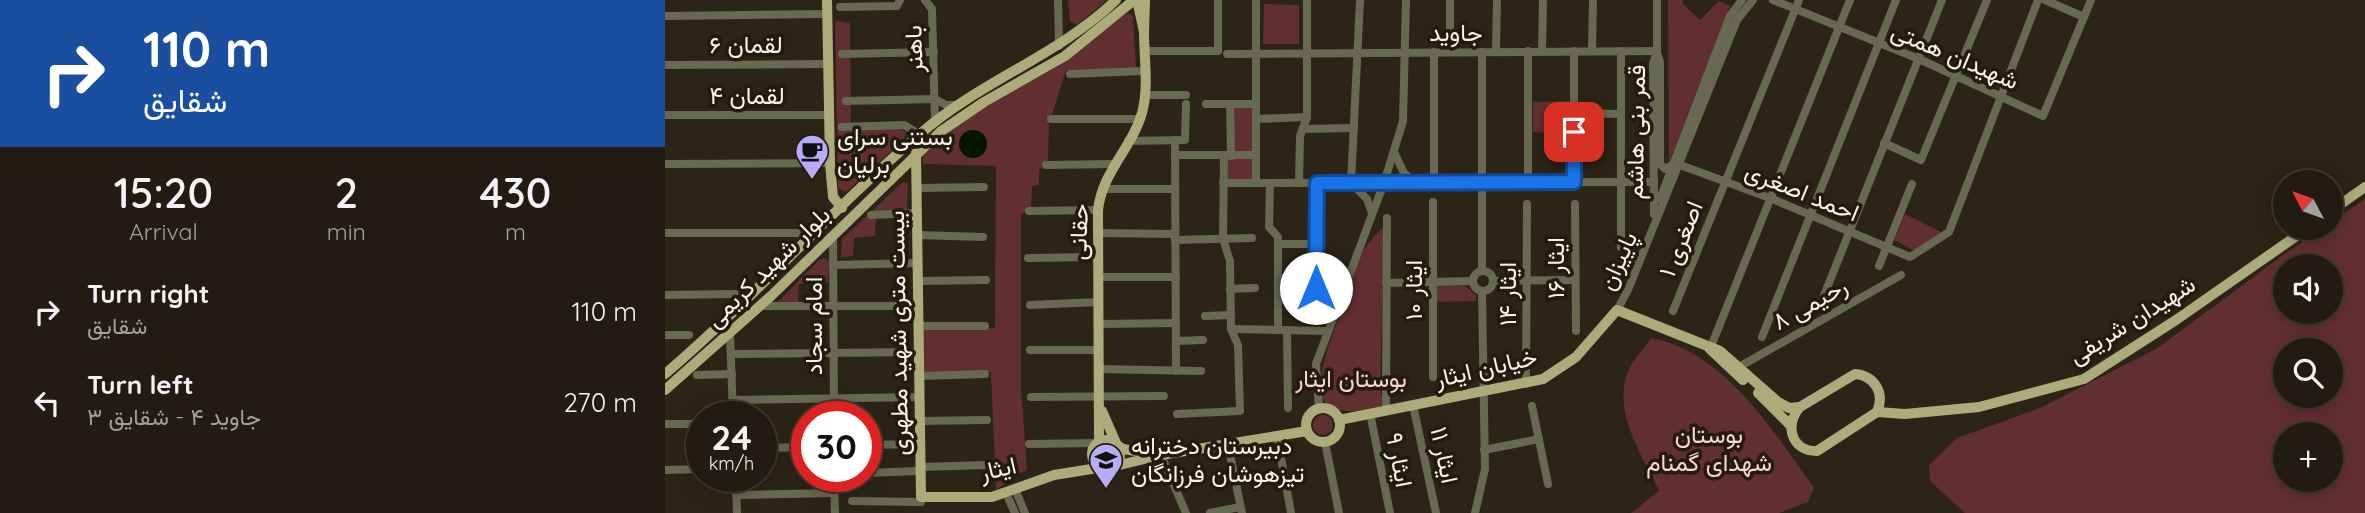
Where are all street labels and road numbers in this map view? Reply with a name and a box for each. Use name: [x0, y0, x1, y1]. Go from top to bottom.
street label: شهیدان همتی: [1887, 15, 2024, 96]
street label: جاوید: [1429, 17, 1483, 48]
street label: باهنر: [897, 25, 930, 74]
street label: لقمان ۶: [709, 29, 783, 59]
street label: قمر بنی هاشم: [1619, 64, 1653, 200]
street label: لقمان ۴: [709, 80, 785, 110]
street label: احمد اصغری: [1741, 155, 1864, 228]
street label: اصغری ۱: [1651, 196, 1710, 281]
street label: بلوار شهید کریمی: [699, 199, 837, 334]
street label: حقانی: [1062, 203, 1094, 261]
street label: بیست متری شهید مطهری: [880, 210, 915, 456]
street label: پاییزان: [1591, 227, 1645, 295]
street label: ایثار ۱۶: [1540, 237, 1571, 299]
street label: ایثار ۱۰: [1398, 260, 1429, 320]
street label: ایثار ۱۴: [1492, 262, 1523, 326]
street label: شهیدان شریفی: [2063, 268, 2201, 371]
street label: رحیمی ۸: [1767, 270, 1853, 337]
street label: امام سجاد: [798, 277, 830, 375]
street label: خیابان ایثار: [1431, 341, 1540, 395]
street label: ایثار ۱۱: [1423, 424, 1466, 486]
street label: ایثار ۹: [1379, 430, 1420, 490]
street label: ایثار: [976, 449, 1019, 488]

